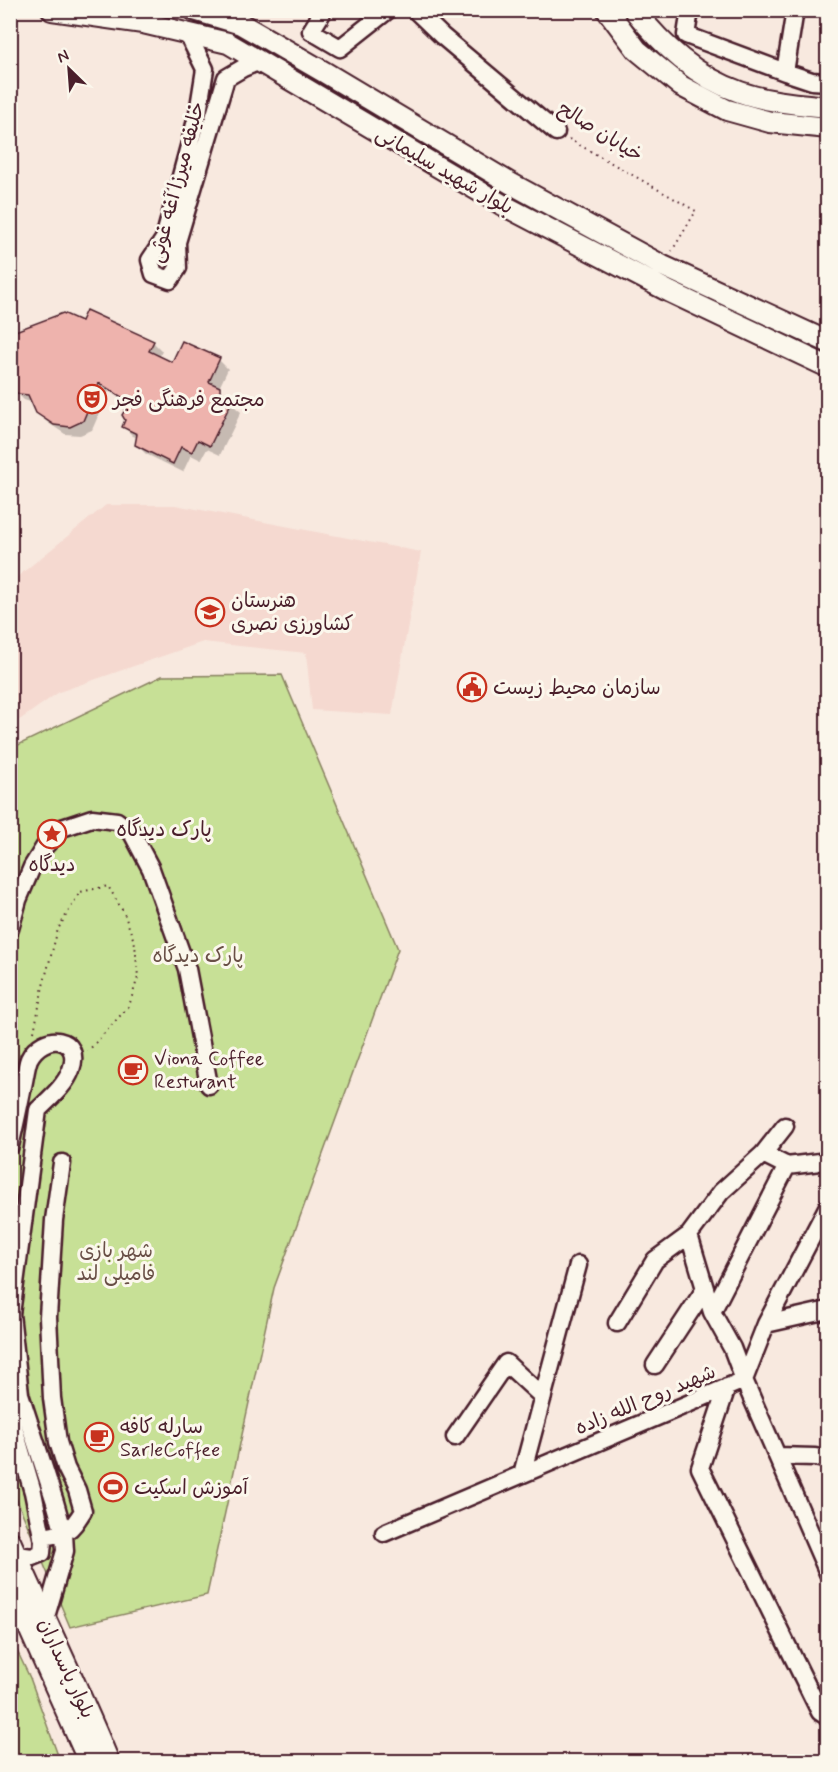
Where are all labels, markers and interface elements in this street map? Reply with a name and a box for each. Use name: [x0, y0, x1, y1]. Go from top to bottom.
north arrow: [39, 39, 99, 99]
text: N: [54, 45, 73, 69]
street label: خیابان صالح: [553, 96, 648, 169]
street label: خلیفه میرزا آغه غوثی: [143, 99, 212, 266]
street label: بلوار شهید سلیمانی: [370, 121, 518, 222]
theatre icon: مجتمع فرهنگی فجر: [76, 383, 108, 415]
place label: مجتمع فرهنگی فجر: [111, 387, 265, 414]
place label: هنرستان کشاورزی نصری: [231, 588, 353, 638]
school or university icon: هنرستان کشاورزی نصری: [194, 596, 226, 628]
public building icon: سازمان محیط زیست: [456, 671, 488, 703]
place label: سازمان محیط زیست: [493, 675, 661, 702]
district label: پارک دیدگاه: [116, 816, 212, 844]
place icon: دیدگاه: [36, 818, 68, 850]
place label: دیدگاه: [29, 852, 75, 879]
park label: پارک دیدگاه: [152, 943, 244, 970]
place label: Viona Coffee Resturant: [154, 1046, 264, 1096]
cafe icon: Viona Coffee Resturant: [117, 1054, 149, 1086]
park label: شهر بازی فامیلی لند: [77, 1238, 155, 1288]
street label: شهید روح الله زاده: [571, 1359, 720, 1442]
place label: سارله کافه SarleCoffee: [120, 1414, 220, 1464]
cafe icon: سارله کافه SarleCoffee: [83, 1421, 115, 1453]
sports icon: آموزش اسکیت: [97, 1471, 129, 1503]
place label: آموزش اسکیت: [134, 1475, 249, 1502]
street label: بلوار پاسداران: [31, 1614, 101, 1723]

